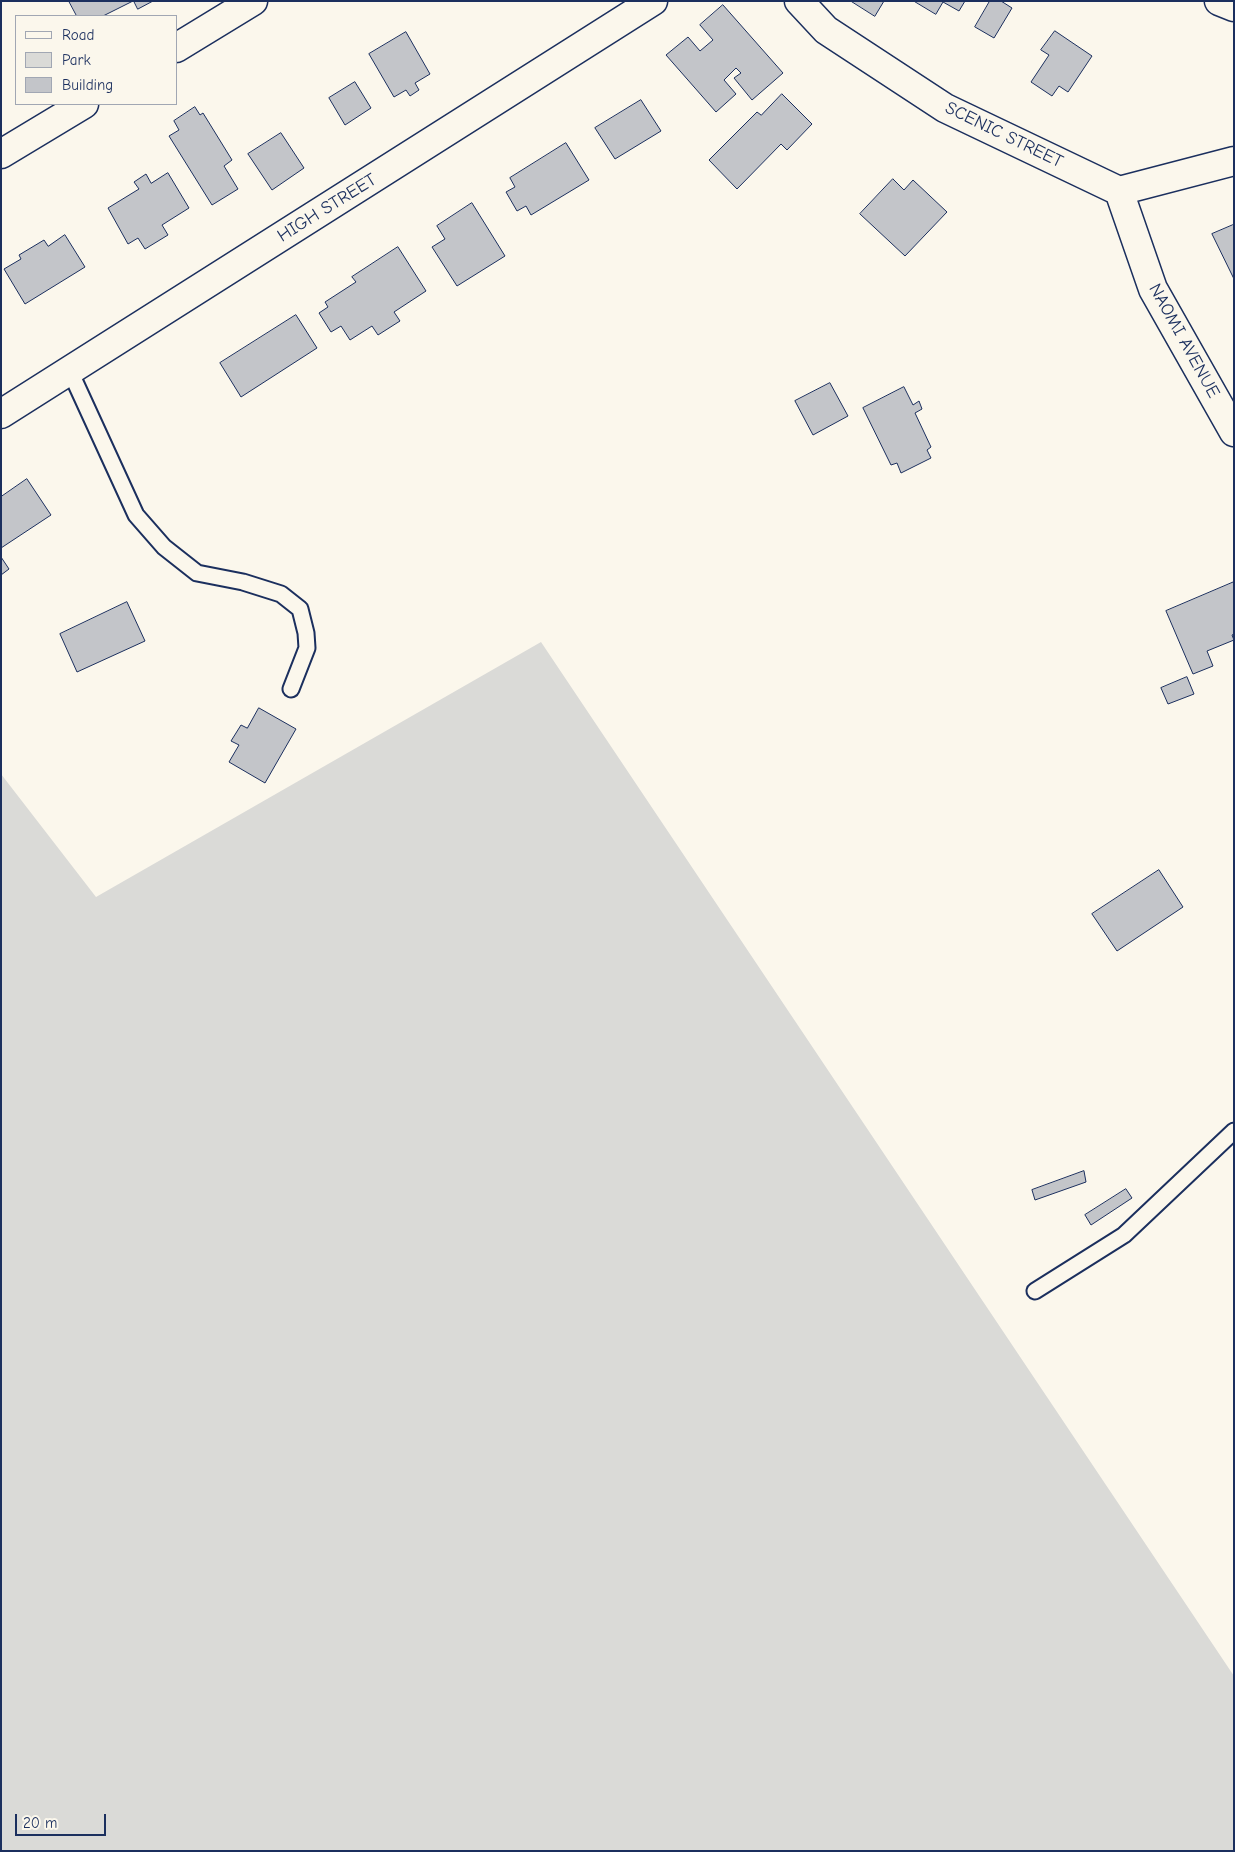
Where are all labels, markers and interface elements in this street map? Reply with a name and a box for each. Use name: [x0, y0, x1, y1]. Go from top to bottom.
legend: [15, 15, 178, 105]
text: Road: [62, 26, 94, 44]
text: Park: [62, 51, 91, 69]
text: Building: [62, 76, 113, 94]
street label: SCENIC STREET: [942, 97, 1066, 173]
street label: HIGH STREET: [274, 169, 380, 247]
street label: NAOMI AVENUE: [1144, 280, 1224, 402]
scale bar: [18, 1804, 109, 1836]
text: 20 m: [23, 1814, 57, 1832]

